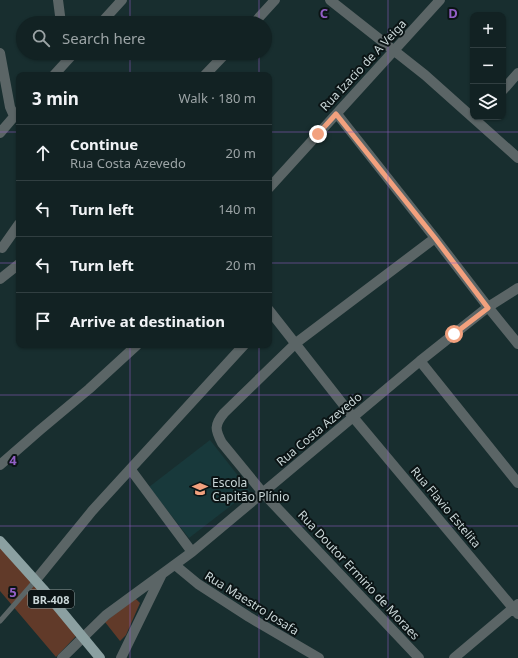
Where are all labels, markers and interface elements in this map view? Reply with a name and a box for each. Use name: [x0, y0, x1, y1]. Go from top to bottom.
text: C: [320, 4, 328, 22]
text: D: [448, 4, 458, 22]
map controls: [470, 12, 506, 120]
button: +: [470, 12, 506, 48]
search box: [16, 16, 272, 60]
street label: Rua Izacio de A Veiga: [316, 16, 410, 114]
icon: search: [30, 27, 52, 49]
text: Search here: [62, 28, 145, 48]
button: −: [470, 48, 506, 84]
button: layers: [470, 84, 506, 120]
text: 3 min: [32, 87, 79, 110]
text: Walk · 180 m: [178, 89, 256, 107]
route end: [309, 125, 327, 143]
text: Continue: [70, 134, 138, 154]
icon: ahead: [32, 142, 54, 164]
text: 20 m: [226, 144, 256, 162]
text: Rua Costa Azevedo: [70, 154, 186, 172]
icon: left: [32, 198, 54, 220]
text: Turn left: [70, 199, 134, 219]
text: 140 m: [218, 200, 256, 218]
icon: left: [32, 254, 54, 276]
text: Turn left: [70, 255, 134, 275]
text: 20 m: [226, 256, 256, 274]
icon: arrive: [32, 310, 54, 332]
text: Arrive at destination: [70, 311, 225, 331]
route start: [445, 325, 463, 343]
street label: Rua Costa Azevedo: [273, 388, 365, 470]
text: 4: [9, 451, 17, 469]
street label: Rua Flavio Estelita: [407, 463, 485, 551]
place label: Escola Capitão Plínio: [212, 474, 289, 505]
school or university icon: Escola Capitão Plínio: [191, 480, 209, 498]
street label: Rua Doutor Ermirio de Moraes: [294, 506, 424, 644]
street label: Rua Maestro Josafa: [202, 567, 302, 639]
text: 5: [9, 583, 17, 601]
road number: BR-408: [28, 590, 74, 608]

